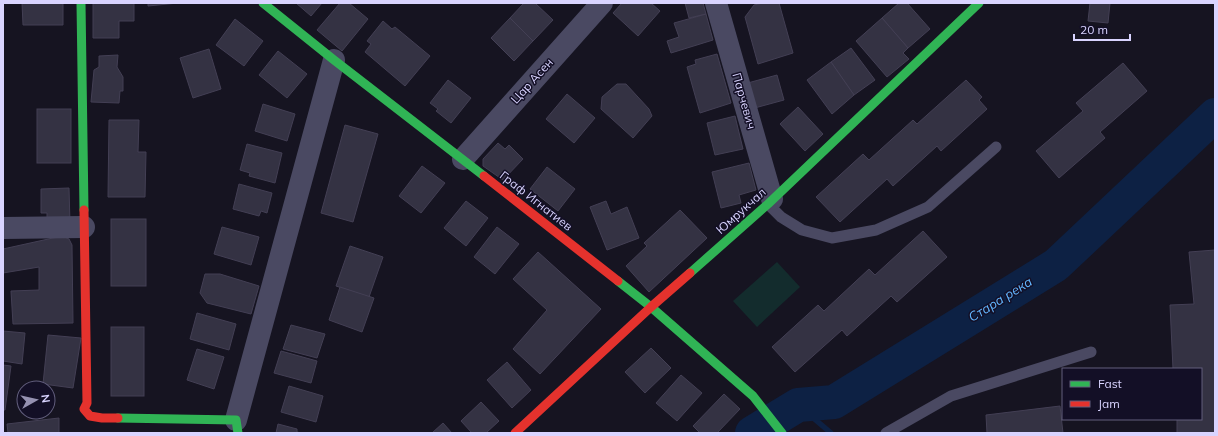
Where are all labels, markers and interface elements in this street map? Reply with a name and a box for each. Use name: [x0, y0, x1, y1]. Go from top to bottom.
scale bar: [1074, 16, 1130, 42]
text: 20 m: [1080, 22, 1108, 37]
street label: Цар Асен: [507, 55, 556, 107]
street label: Парчевич: [729, 71, 760, 131]
street label: Граф Игнатиев: [497, 168, 576, 234]
street label: Юмрукчал: [713, 184, 769, 237]
water label: Стара река: [965, 273, 1035, 325]
legend: [1062, 368, 1202, 420]
text: Fast: [1098, 376, 1122, 391]
north arrow: [16, 380, 56, 420]
text: N: [38, 394, 53, 404]
text: Jam: [1098, 396, 1120, 411]

